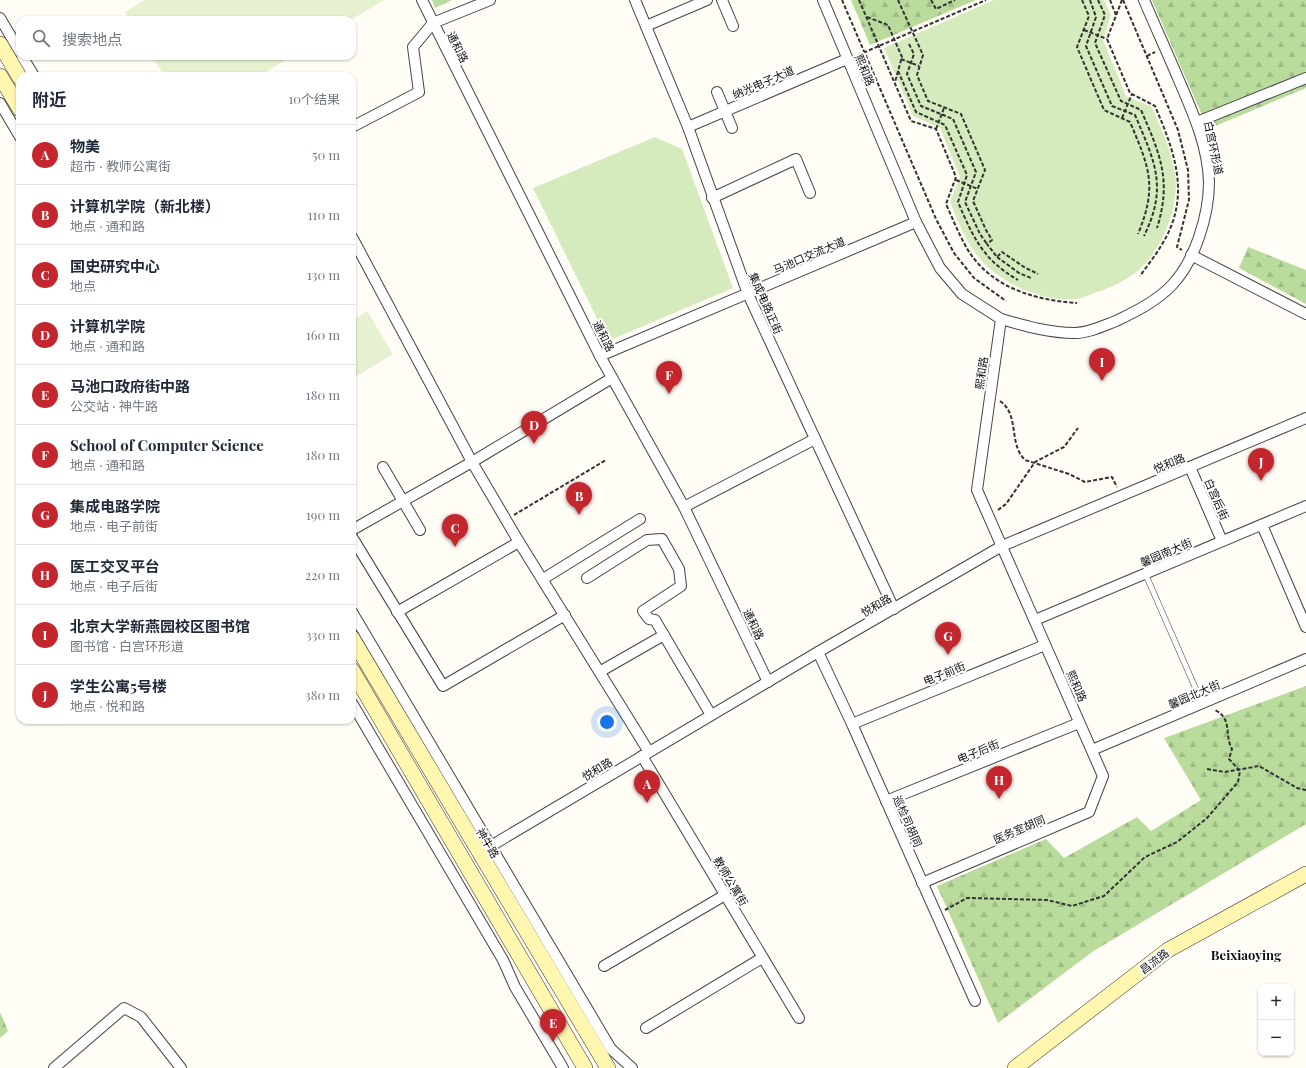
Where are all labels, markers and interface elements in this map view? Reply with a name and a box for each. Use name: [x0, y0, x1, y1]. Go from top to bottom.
search box: [16, 16, 356, 60]
icon: search: [30, 27, 52, 49]
text: 搜索地点: [62, 29, 122, 49]
street label: 通和路: [444, 29, 472, 65]
street label: 熙和路: [852, 52, 878, 88]
street label: 纳光电子大道: [730, 62, 796, 102]
text: 附近: [32, 88, 66, 110]
text: 10个结果: [288, 90, 340, 107]
street label: 白宫环形道: [1201, 120, 1227, 176]
text: 物美: [70, 136, 100, 156]
text: A: [41, 146, 49, 163]
text: 50 m: [312, 146, 340, 163]
text: 超市 · 教师公寓街: [70, 157, 171, 174]
text: 计算机学院（新北楼）: [70, 196, 220, 216]
text: B: [41, 206, 49, 223]
text: 110 m: [308, 206, 340, 223]
text: 地点 · 通和路: [70, 217, 145, 234]
street label: 马池口交流大道: [771, 233, 847, 277]
text: 国史研究中心: [70, 256, 160, 276]
text: C: [40, 266, 50, 283]
text: 130 m: [307, 266, 340, 283]
street label: 集成电路正街: [746, 270, 786, 336]
text: 地点: [70, 277, 96, 294]
text: 计算机学院: [70, 316, 145, 336]
street label: 通和路: [590, 318, 618, 354]
text: D: [40, 326, 50, 343]
text: 160 m: [306, 326, 340, 343]
text: 地点 · 通和路: [70, 337, 145, 354]
pin: I: [1089, 348, 1115, 381]
street label: 熙和路: [971, 356, 991, 390]
pin: F: [656, 361, 682, 394]
text: 马池口政府街中路: [70, 376, 190, 396]
text: E: [41, 386, 49, 403]
text: 180 m: [306, 386, 340, 403]
text: 公交站 · 神牛路: [70, 397, 158, 414]
pin: D: [521, 411, 547, 444]
text: School of Computer Science: [70, 435, 264, 455]
text: F: [41, 446, 49, 463]
text: 180 m: [306, 446, 340, 463]
pin: J: [1248, 448, 1274, 481]
street label: 悦和路: [1151, 450, 1187, 476]
text: 地点 · 通和路: [70, 456, 145, 473]
street label: 白宫后街: [1201, 476, 1233, 522]
pin: B: [566, 482, 592, 515]
text: 集成电路学院: [70, 496, 160, 516]
text: G: [40, 506, 50, 523]
text: 190 m: [306, 506, 340, 523]
pin: C: [442, 514, 468, 547]
text: 地点 · 电子前街: [70, 517, 158, 534]
street label: 馨园南大街: [1138, 534, 1194, 570]
text: 医工交叉平台: [70, 556, 160, 576]
text: H: [40, 566, 50, 583]
text: 220 m: [305, 566, 340, 583]
text: 地点 · 电子后街: [70, 577, 158, 594]
street label: 悦和路: [858, 590, 894, 620]
street label: 通和路: [740, 606, 768, 642]
text: 北京大学新燕园校区图书馆: [70, 616, 250, 636]
pin: G: [935, 622, 961, 655]
text: I: [43, 626, 47, 643]
text: 330 m: [306, 626, 340, 643]
text: 图书馆 · 白宫环形道: [70, 637, 184, 654]
street label: 电子前街: [921, 658, 967, 688]
street label: 熙和路: [1063, 668, 1091, 704]
text: 学生公寓5号楼: [70, 676, 167, 696]
street label: 馨园北大街: [1166, 676, 1222, 712]
text: J: [43, 686, 47, 703]
text: 380 m: [305, 686, 340, 703]
text: 地点 · 悦和路: [70, 697, 145, 714]
your location: [597, 712, 617, 732]
street label: 电子后街: [955, 736, 1001, 766]
street label: 悦和路: [579, 754, 615, 784]
pin: H: [986, 766, 1012, 799]
pin: A: [634, 770, 660, 803]
street label: 巡检司胡同: [890, 793, 926, 849]
street label: 医务室胡同: [991, 811, 1047, 847]
street label: 神牛路: [473, 825, 503, 861]
street label: 教师公寓街: [710, 854, 752, 908]
street label: 昌流路: [1136, 945, 1172, 977]
district label: Beixiaoying: [1211, 946, 1282, 963]
map controls: [1258, 984, 1294, 1056]
button: +: [1258, 984, 1294, 1020]
pin: E: [540, 1009, 566, 1042]
button: −: [1258, 1020, 1294, 1056]

